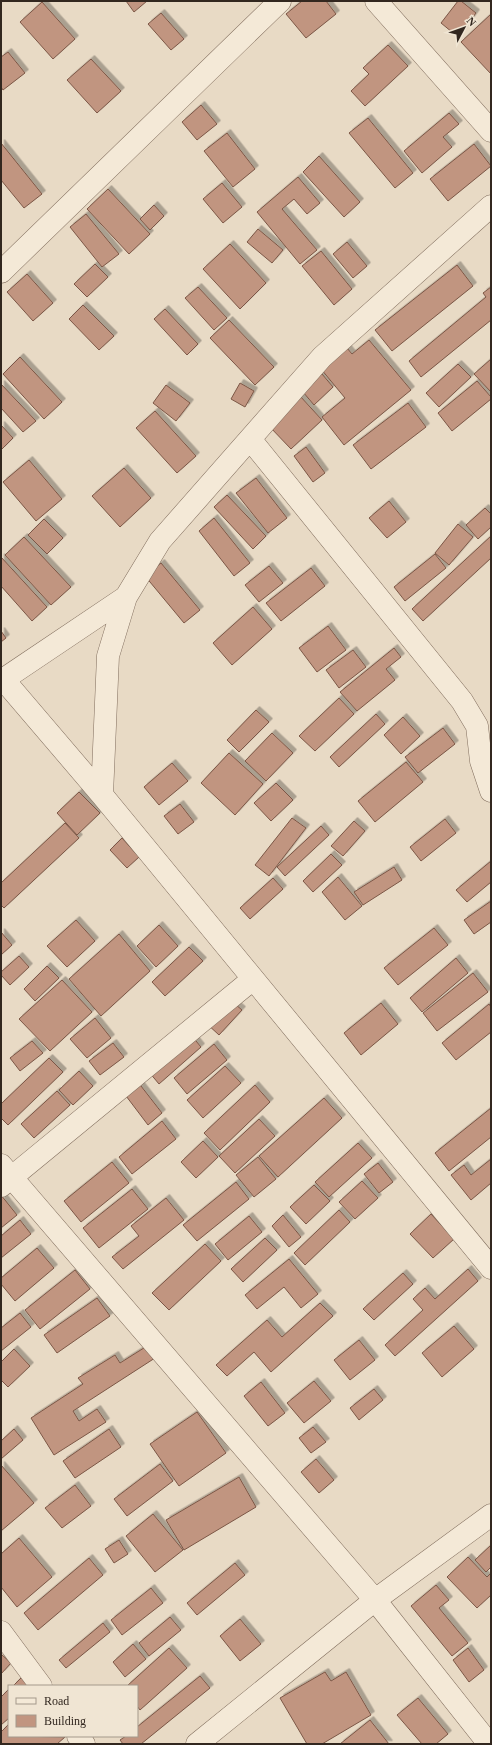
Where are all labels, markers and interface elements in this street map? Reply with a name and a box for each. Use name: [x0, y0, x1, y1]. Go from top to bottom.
north arrow: [444, 8, 484, 48]
text: N: [464, 15, 479, 28]
legend: [8, 1685, 138, 1737]
text: Road: [44, 1694, 69, 1708]
text: Building: [44, 1714, 86, 1728]

